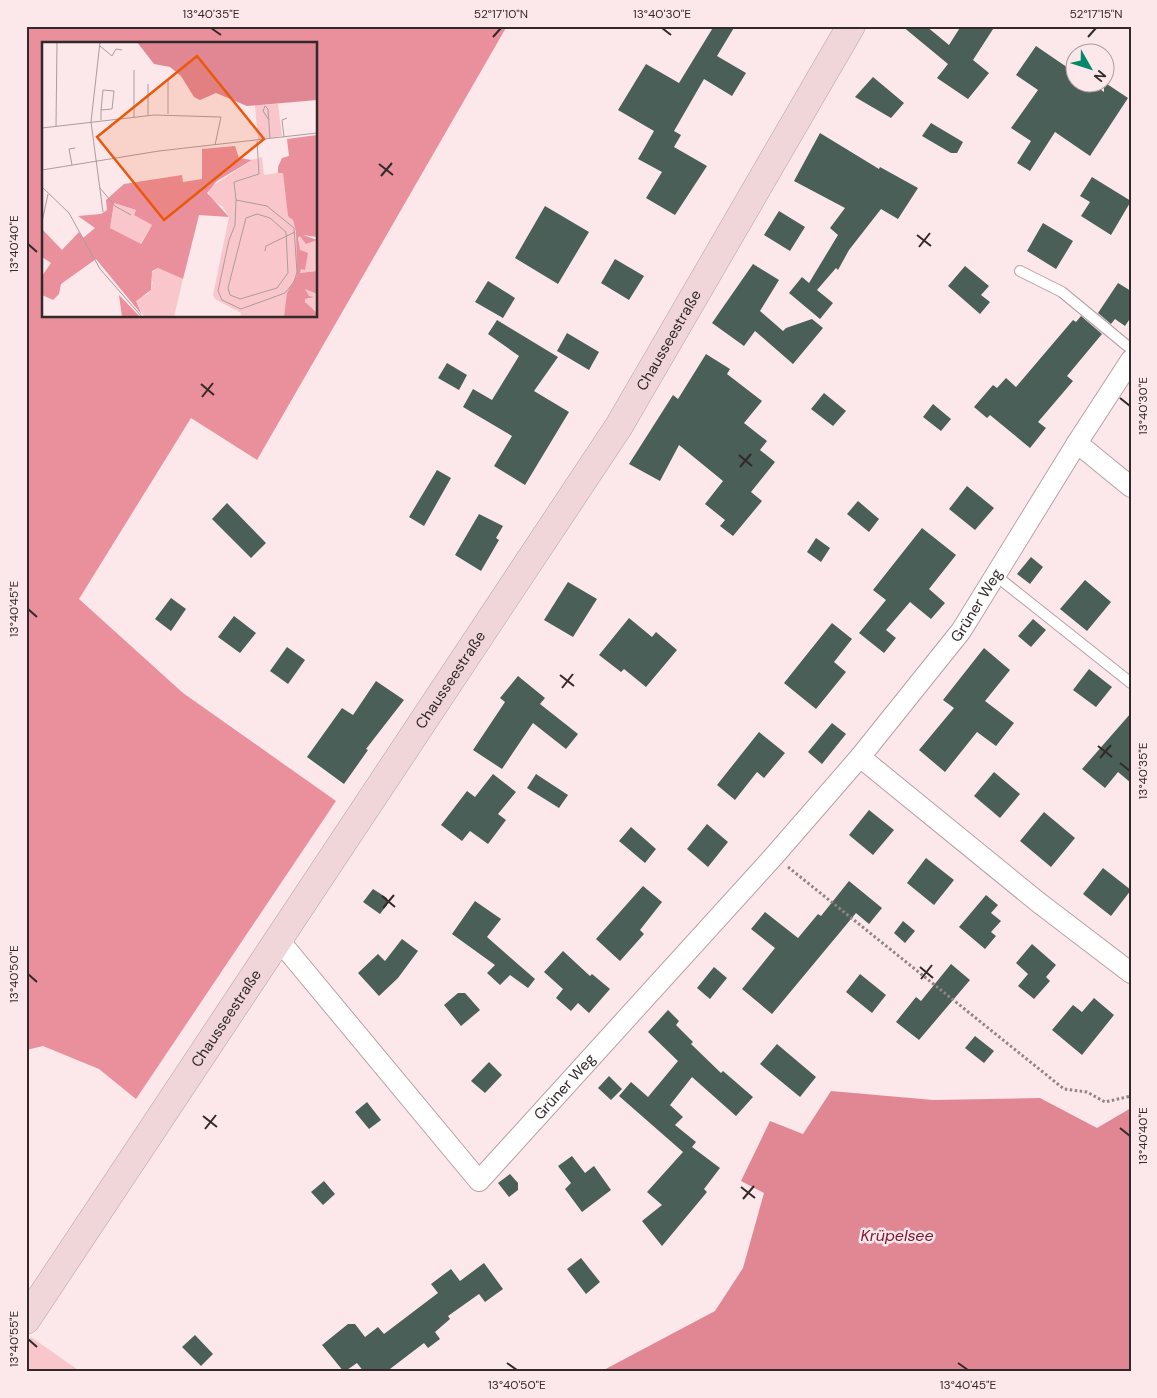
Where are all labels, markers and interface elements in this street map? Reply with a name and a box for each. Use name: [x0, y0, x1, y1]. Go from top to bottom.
text: 13°40'35"E: [183, 6, 240, 22]
text: 52°17'10"N: [474, 6, 528, 22]
text: 13°40'30"E: [633, 6, 691, 22]
text: 52°17'15"N: [1069, 6, 1123, 22]
inset map: [42, 42, 318, 318]
north arrow: [1064, 42, 1114, 92]
text: N: [1090, 67, 1110, 86]
text: 13°40'40"E: [6, 215, 22, 273]
street label: Chausseestraße: [632, 286, 706, 394]
text: 13°40'30"E: [1135, 377, 1151, 435]
street label: Grüner Weg: [946, 565, 1007, 646]
text: 13°40'45"E: [6, 581, 22, 637]
street label: Chausseestraße: [411, 627, 490, 733]
text: 13°40'35"E: [1135, 742, 1151, 799]
text: 13°40'50"E: [6, 945, 22, 1003]
street label: Chausseestraße: [186, 966, 266, 1071]
street label: Grüner Weg: [529, 1049, 600, 1124]
text: 13°40'40"E: [1135, 1107, 1151, 1165]
water label: Krüpelsee: [860, 1225, 934, 1246]
text: 13°40'55"E: [6, 1310, 22, 1367]
text: 13°40'50"E: [488, 1377, 546, 1393]
text: 13°40'45"E: [940, 1377, 996, 1393]

